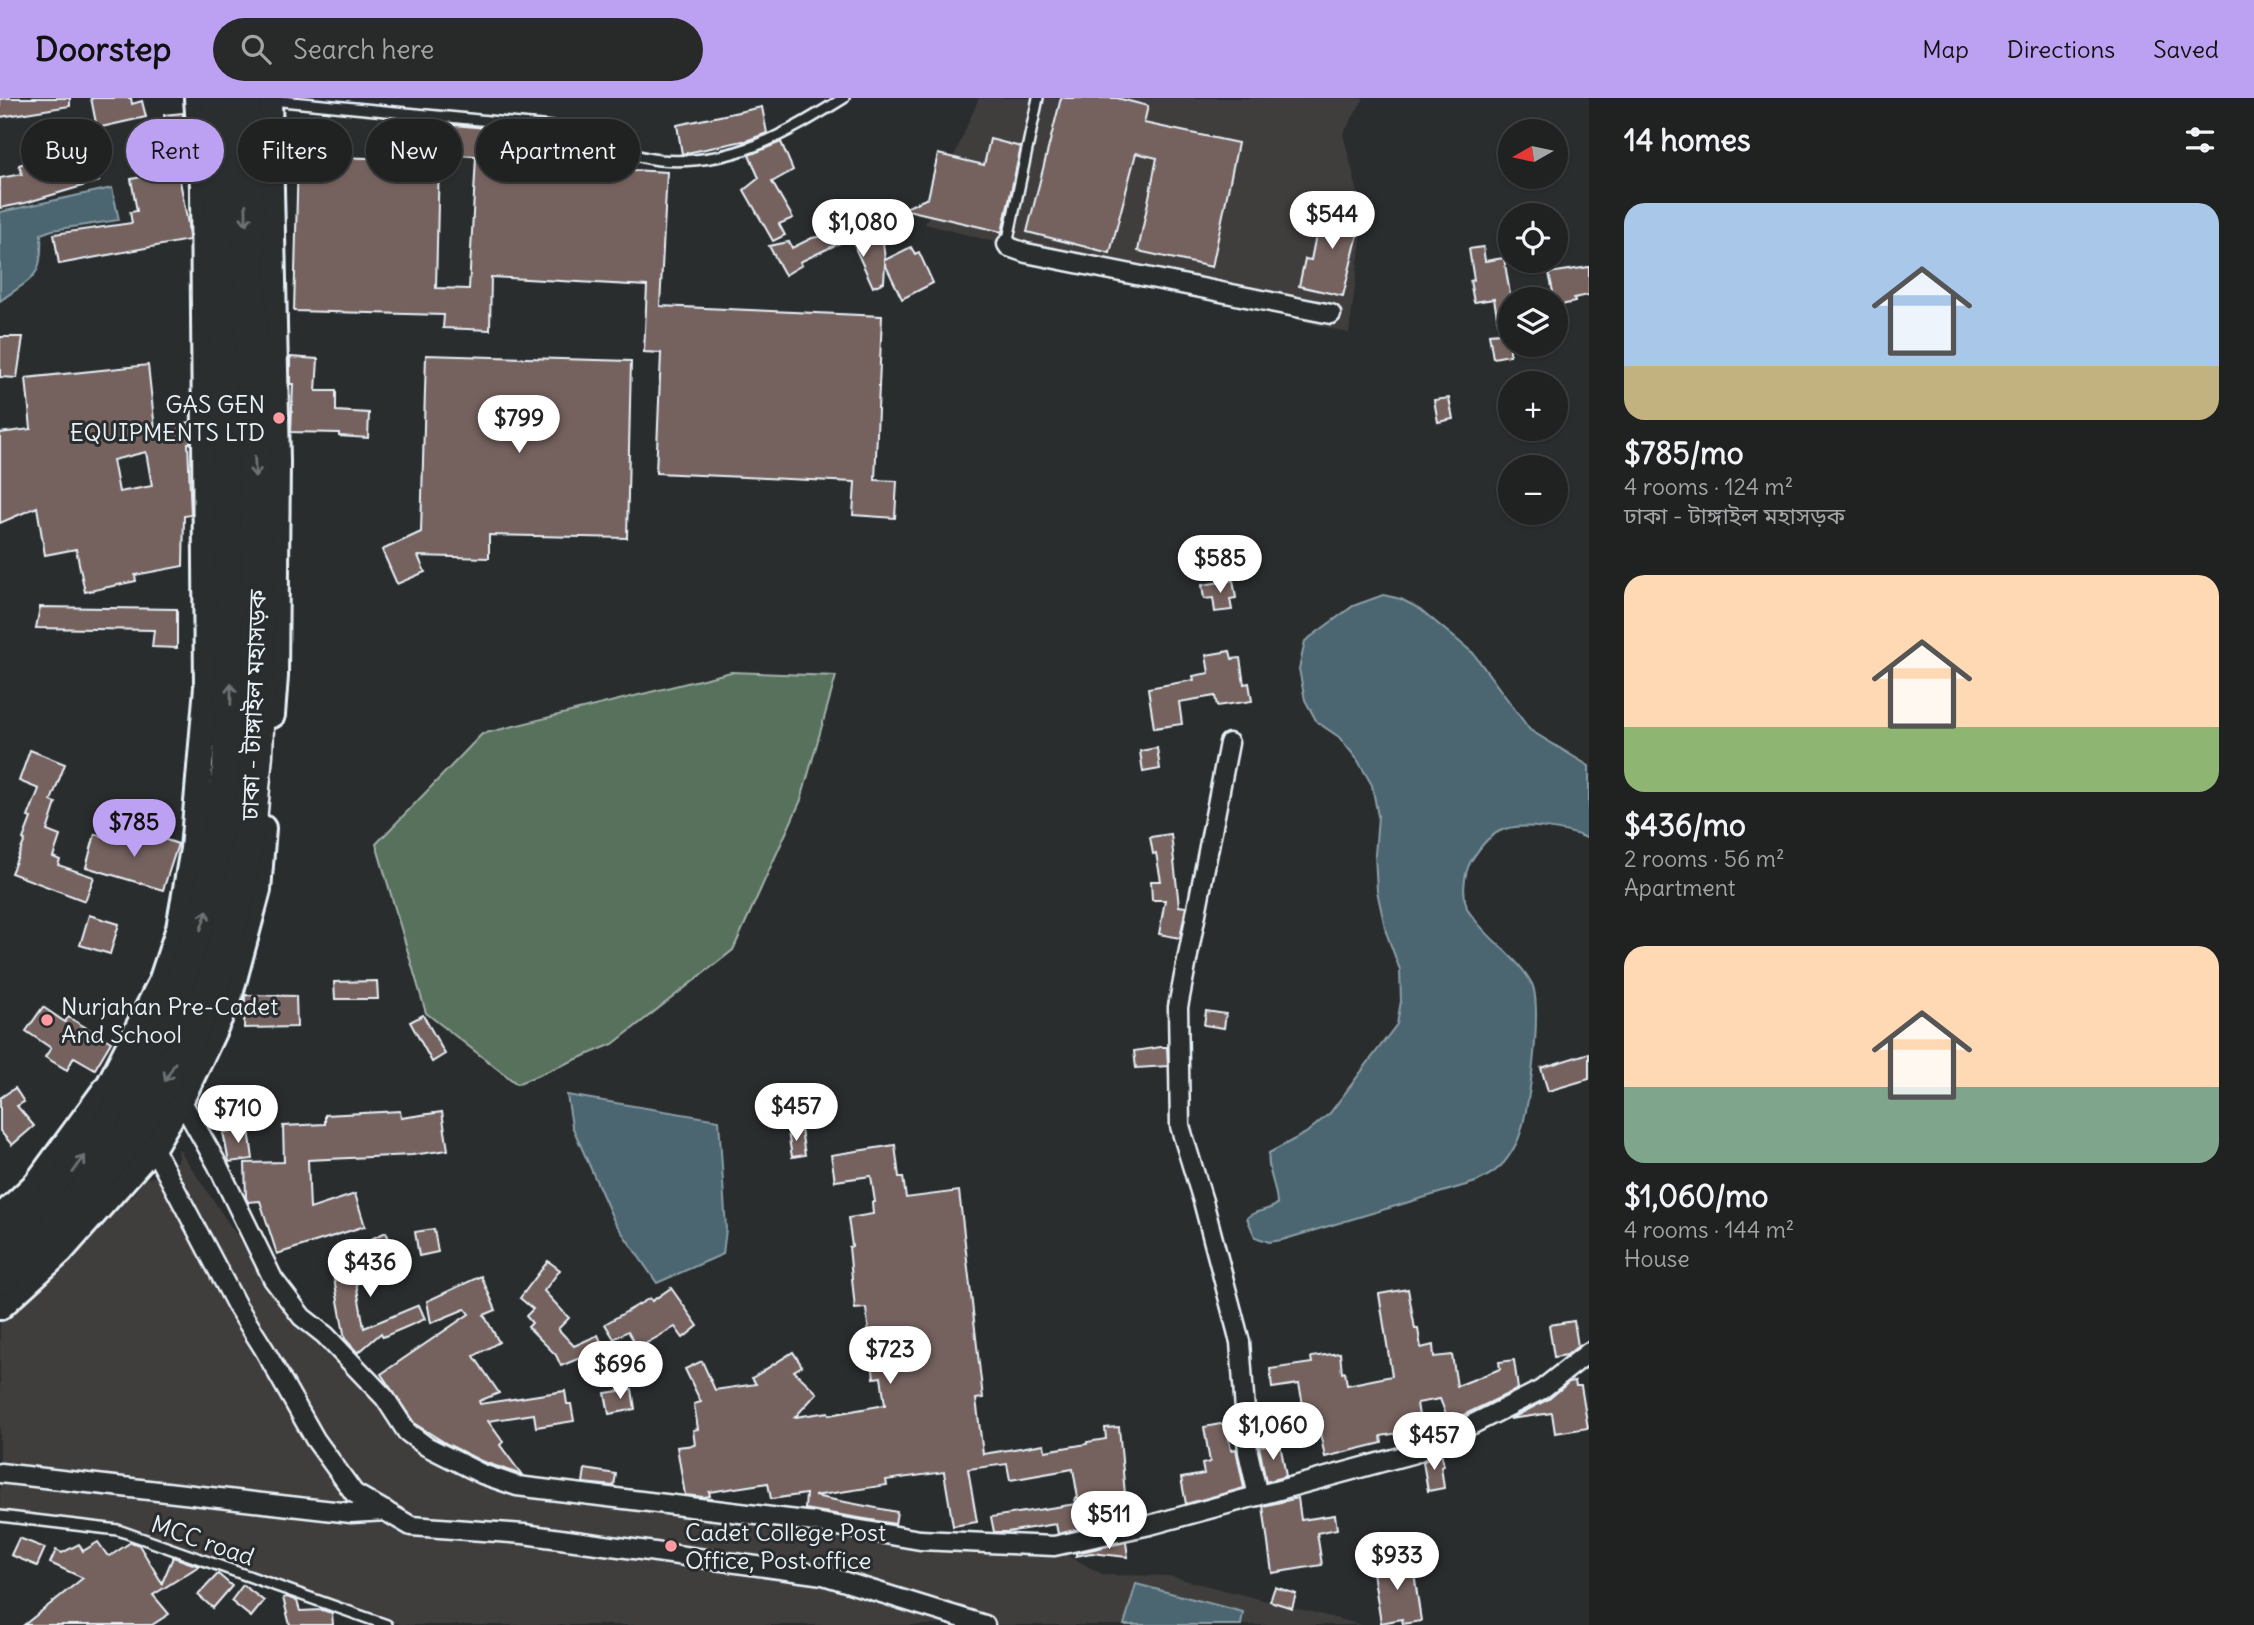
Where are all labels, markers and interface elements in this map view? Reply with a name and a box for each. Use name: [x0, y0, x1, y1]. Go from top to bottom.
search box: [213, 18, 703, 81]
text: Doorstep: [35, 28, 171, 70]
icon: search: [237, 30, 275, 68]
text: Search here: [293, 33, 434, 66]
text: Map: [1922, 34, 1969, 64]
text: Directions: [2007, 34, 2115, 64]
text: Saved: [2153, 34, 2219, 64]
chip: Buy: [21, 119, 112, 182]
chip: Rent: [126, 119, 224, 182]
chip: Filters: [238, 119, 352, 182]
chip: New: [366, 119, 462, 182]
chip: Apartment: [476, 119, 640, 182]
north arrow: [1498, 119, 1568, 189]
map controls: [1498, 119, 1568, 525]
text: 14 homes: [1624, 121, 1751, 159]
icon: filters: [2181, 121, 2219, 159]
pin: $544: [1291, 192, 1373, 251]
text: $544: [1306, 199, 1358, 228]
pin: $1,080: [806, 200, 920, 259]
one-way arrow: [240, 203, 253, 226]
button: locate: [1498, 203, 1568, 273]
text: $1,080: [828, 207, 898, 236]
icon: home: [1859, 248, 1985, 374]
button: layers: [1498, 287, 1568, 357]
button: +: [1498, 371, 1568, 441]
place label: GAS GEN EQUIPMENTS LTD: [70, 389, 265, 447]
pin: $799: [478, 396, 560, 455]
text: $799: [494, 403, 544, 432]
marker: GAS GEN EQUIPMENTS LTD: [271, 410, 287, 426]
text: $785/mo: [1624, 434, 1744, 472]
one-way arrow: [248, 455, 261, 478]
button: −: [1498, 455, 1568, 525]
text: 4 rooms · 124 m²: [1624, 472, 1793, 501]
text: ঢাকা - টাঙ্গাইল মহাসড়ক: [1624, 501, 1845, 530]
pin: $585: [1179, 536, 1261, 595]
text: $585: [1194, 543, 1246, 572]
street label: ঢাকা - টাঙ্গাইল মহাসড়ক: [234, 589, 272, 822]
icon: home: [1859, 621, 1985, 747]
one-way arrow: [224, 683, 238, 706]
pin: $785: [93, 800, 175, 859]
text: $436/mo: [1624, 806, 1746, 844]
text: $785: [109, 807, 159, 836]
text: 2 rooms · 56 m²: [1624, 844, 1785, 873]
text: Apartment: [1624, 873, 1736, 902]
one-way arrow: [199, 909, 211, 931]
place label: Nurjahan Pre-Cadet And School: [61, 991, 278, 1049]
icon: home: [1859, 992, 1985, 1118]
marker: Nurjahan Pre-Cadet And School: [39, 1012, 55, 1028]
one-way arrow: [163, 1061, 177, 1081]
pin: $457: [755, 1084, 837, 1143]
pin: $710: [197, 1086, 279, 1145]
text: $457: [771, 1091, 821, 1120]
text: $710: [214, 1093, 262, 1122]
one-way arrow: [72, 1155, 86, 1174]
text: $1,060/mo: [1624, 1177, 1768, 1215]
text: 4 rooms · 144 m²: [1624, 1215, 1794, 1244]
pin: $436: [329, 1240, 411, 1299]
text: House: [1624, 1244, 1690, 1273]
text: $436: [344, 1247, 396, 1276]
pin: $723: [849, 1326, 931, 1386]
text: $723: [865, 1334, 915, 1363]
pin: $696: [579, 1342, 661, 1401]
text: $696: [594, 1349, 646, 1378]
pin: $1,060: [1216, 1402, 1330, 1462]
text: $1,060: [1238, 1410, 1308, 1439]
pin: $457: [1393, 1412, 1475, 1472]
text: $457: [1409, 1420, 1459, 1449]
pin: $511: [1068, 1492, 1150, 1551]
text: $511: [1087, 1499, 1131, 1528]
street label: MCC road: [147, 1508, 259, 1572]
place label: Cadet College Post Office, Post office: [685, 1517, 886, 1575]
pin: $933: [1356, 1532, 1438, 1592]
marker: Cadet College Post Office, Post office: [663, 1538, 679, 1554]
text: $933: [1371, 1540, 1423, 1569]

